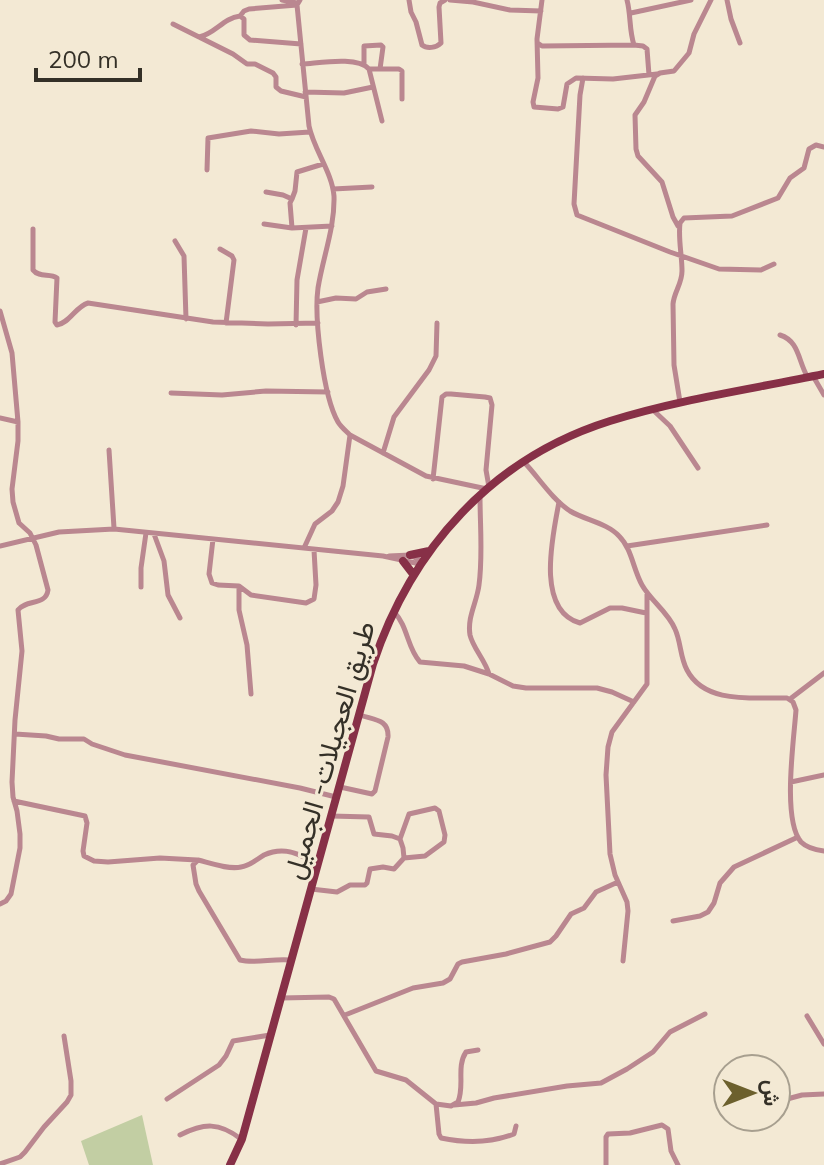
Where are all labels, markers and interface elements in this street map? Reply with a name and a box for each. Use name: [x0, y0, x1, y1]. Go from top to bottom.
scale bar: [36, 32, 140, 82]
text: 200 m: [48, 44, 119, 74]
street label: طريق العجيلات- الجميل: [275, 617, 383, 883]
north arrow: [712, 1053, 792, 1133]
text: ش: [758, 1080, 786, 1106]

